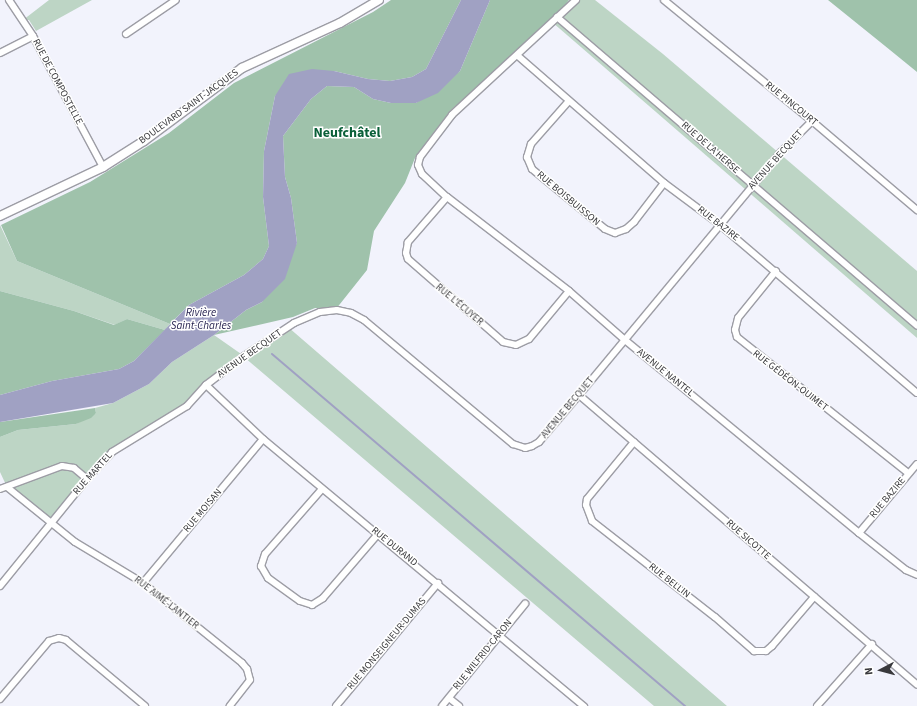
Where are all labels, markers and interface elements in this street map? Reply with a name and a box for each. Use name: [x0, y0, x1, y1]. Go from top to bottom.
street label: RUE DE COMPOSTELLE: [29, 37, 85, 127]
street label: BOULEVARD SAINT-JACQUES: [137, 67, 241, 147]
street label: RUE PINCOURT: [763, 79, 819, 129]
street label: RUE DE LA HERSE: [678, 119, 742, 177]
district label: Neufchâtel: [313, 125, 381, 141]
street label: AVENUE BECQUET: [746, 128, 806, 192]
street label: RUE BOISBUISSON: [534, 169, 602, 229]
street label: RUE BAZIRE: [695, 204, 741, 244]
street label: RUE L'ÉCUYER: [433, 282, 485, 328]
water label: Rivière Saint-Charles: [171, 307, 231, 333]
street label: AVENUE BECQUET: [215, 327, 285, 381]
street label: AVENUE NANTEL: [634, 346, 696, 400]
street label: RUE GÉDÉON-OUIMET: [750, 348, 830, 414]
street label: AVENUE BECQUET: [539, 375, 597, 441]
street label: RUE MARTEL: [71, 450, 115, 498]
street label: RUE BAZIRE: [867, 475, 909, 521]
street label: RUE MOISAN: [181, 487, 225, 535]
street label: RUE SICOTTE: [723, 517, 773, 563]
street label: RUE DURAND: [369, 525, 419, 569]
street label: RUE BELLIN: [646, 561, 692, 601]
street label: RUE AIMÉ-LANTIER: [131, 574, 201, 632]
street label: RUE MONSEIGNEUR-DUMAS: [345, 596, 429, 692]
street label: RUE WILFRID-CARON: [451, 617, 515, 693]
north arrow: [861, 650, 901, 690]
text: N: [861, 667, 876, 676]

